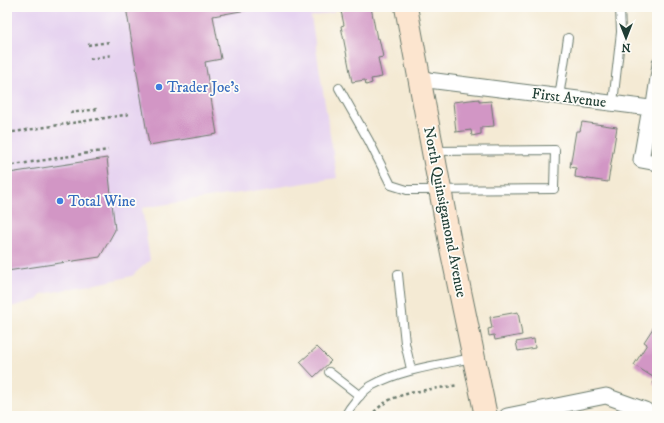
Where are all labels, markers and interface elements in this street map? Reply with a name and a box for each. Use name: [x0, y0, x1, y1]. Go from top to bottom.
north arrow: [606, 18, 646, 58]
text: N: [621, 40, 631, 54]
place label: Trader Joe's: [167, 78, 239, 97]
marker: Trader Joe's: [154, 82, 164, 92]
street label: First Avenue: [531, 84, 607, 112]
street label: North Quinsigamond Avenue: [419, 125, 471, 299]
place label: Total Wine: [68, 192, 136, 211]
marker: Total Wine: [55, 196, 65, 206]

